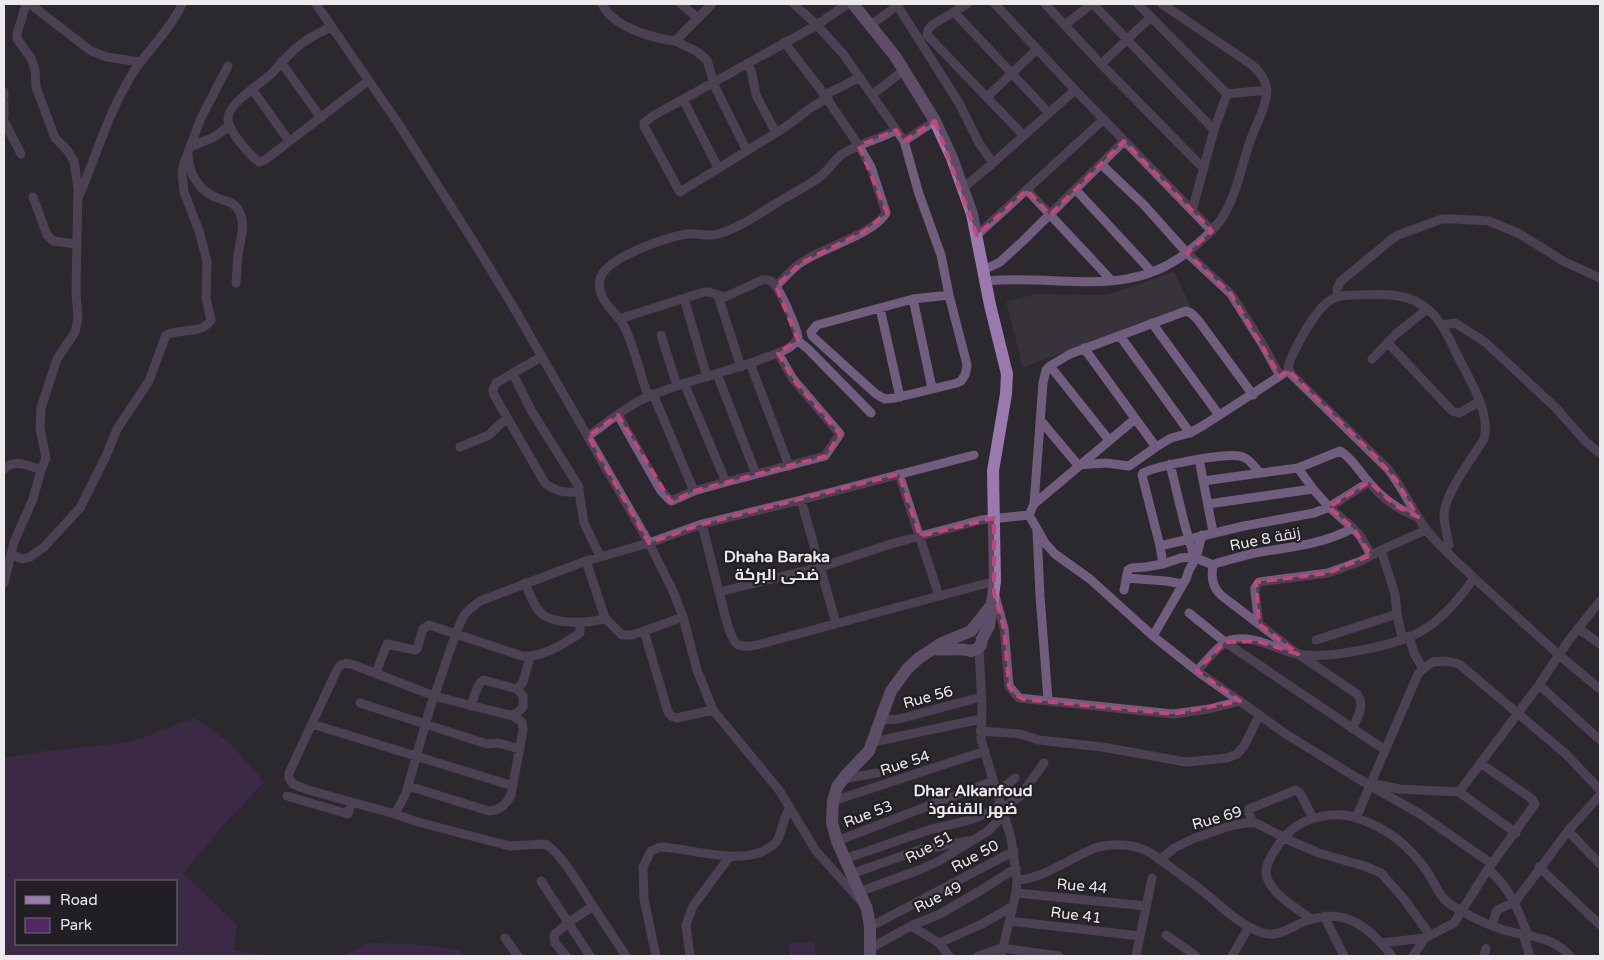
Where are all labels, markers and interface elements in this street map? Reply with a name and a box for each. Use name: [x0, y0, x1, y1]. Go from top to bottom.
street label: Rue 8 زنقة: [1228, 523, 1302, 555]
district label: Dhaha Baraka ضحى البركة: [724, 547, 830, 585]
street label: Rue 56: [901, 682, 955, 712]
street label: Rue 54: [878, 747, 932, 779]
district label: Dhar Alkanfoud ضهر القنفوذ: [913, 781, 1033, 819]
street label: Rue 53: [841, 796, 895, 832]
street label: Rue 69: [1190, 802, 1244, 834]
street label: Rue 51: [902, 827, 956, 867]
street label: Rue 50: [948, 836, 1002, 876]
street label: Rue 44: [1056, 875, 1108, 897]
street label: Rue 49: [911, 877, 965, 917]
legend: [15, 880, 178, 945]
text: Road: [60, 891, 98, 909]
street label: Rue 41: [1050, 903, 1102, 927]
text: Park: [60, 916, 92, 934]

